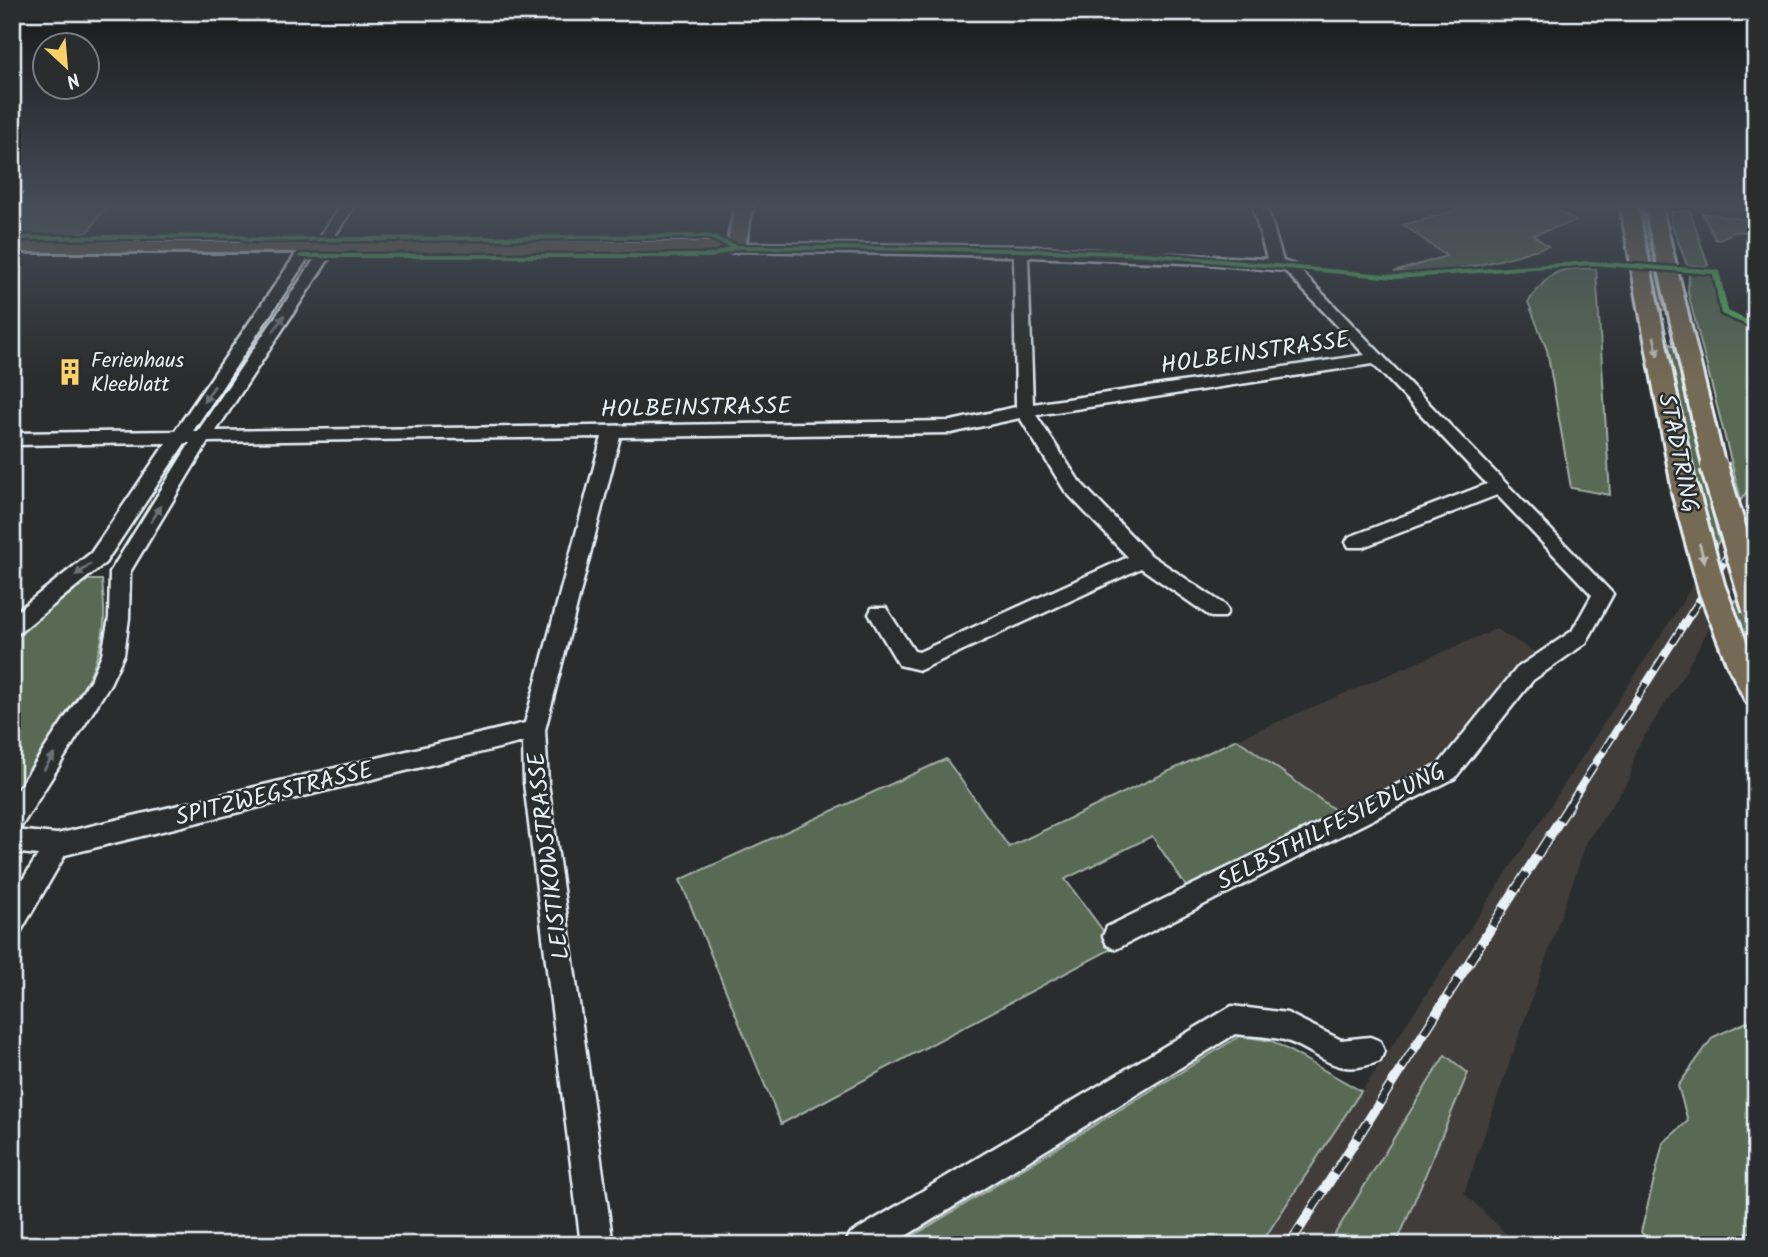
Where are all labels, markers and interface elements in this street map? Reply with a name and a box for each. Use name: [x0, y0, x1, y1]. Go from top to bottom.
north arrow: [32, 32, 102, 102]
text: N: [61, 63, 85, 96]
one-way arrow: [273, 313, 286, 333]
street label: HOLBEINSTRASSE: [1158, 321, 1353, 386]
one-way arrow: [1650, 335, 1661, 357]
place label: Ferienhaus Kleeblatt: [91, 345, 184, 402]
building icon: Ferienhaus Kleeblatt: [55, 357, 85, 387]
one-way arrow: [202, 384, 215, 404]
street label: HOLBEINSTRASSE: [600, 387, 793, 430]
street label: STADTRING: [1646, 390, 1709, 516]
one-way arrow: [149, 504, 162, 523]
one-way arrow: [1697, 542, 1708, 564]
one-way arrow: [75, 563, 93, 578]
street label: LEISTIKOWSTRASSE: [517, 749, 582, 962]
street label: SPITZWEGSTRASSE: [172, 751, 378, 838]
one-way arrow: [43, 752, 56, 771]
street label: SELBSTHILFESIEDLUNG: [1211, 753, 1453, 902]

